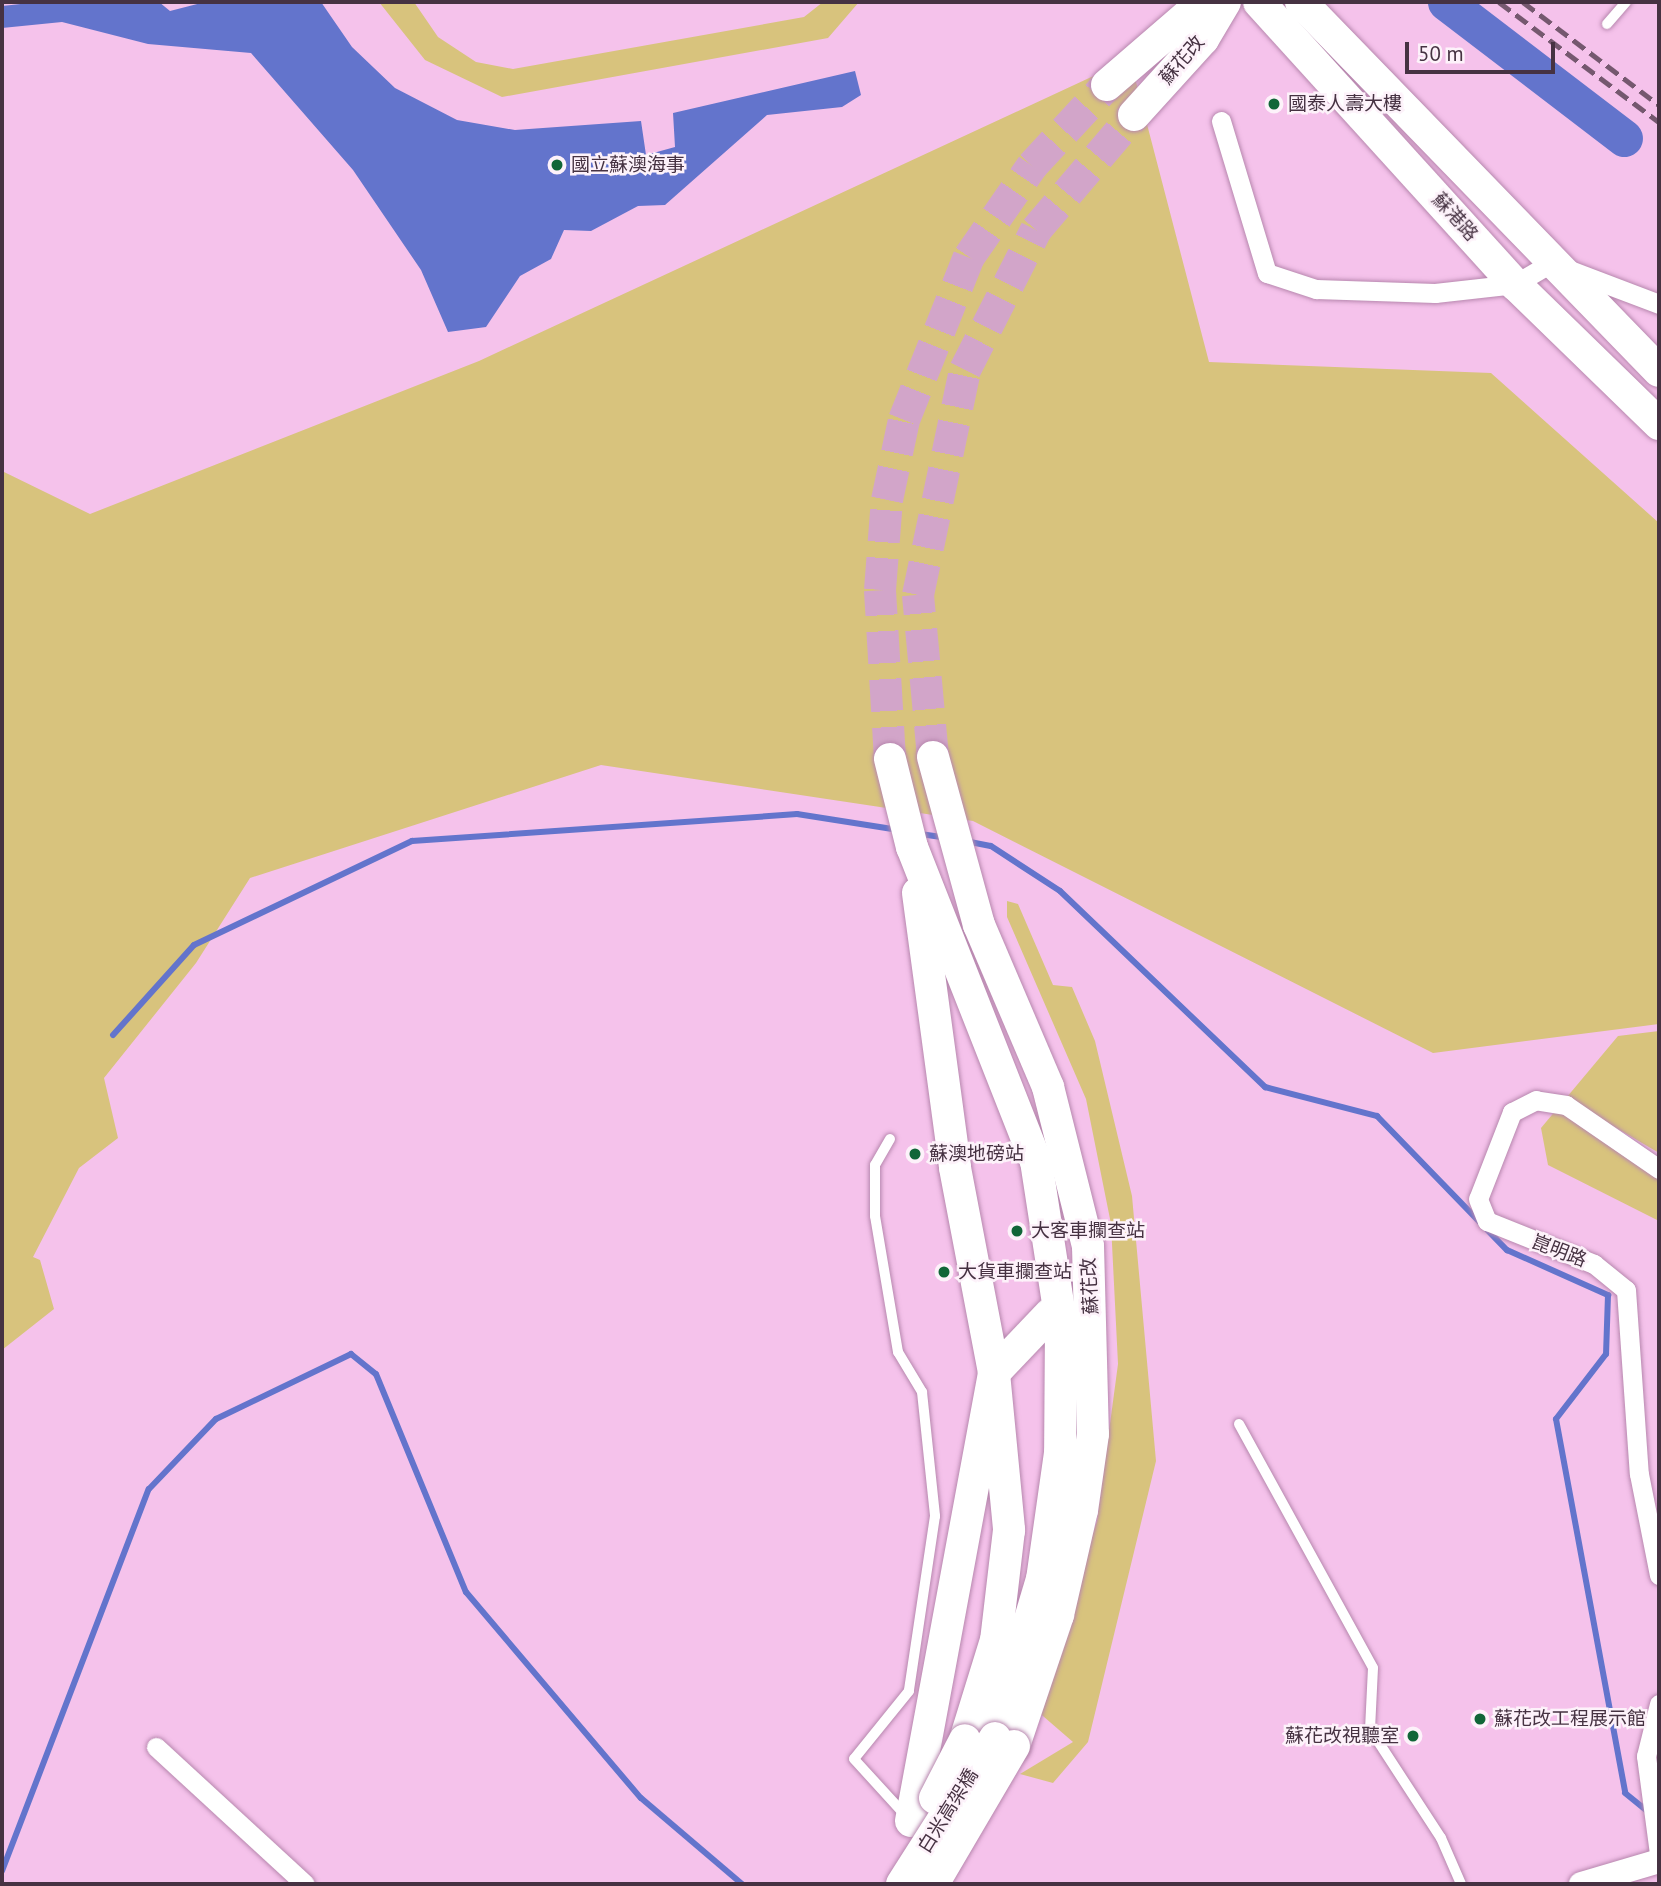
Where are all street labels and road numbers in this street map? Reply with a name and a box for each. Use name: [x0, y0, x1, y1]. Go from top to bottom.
street label: 蘇花改: [1155, 31, 1209, 89]
street label: 蘇港路: [1427, 188, 1483, 246]
street label: 崑明路: [1528, 1230, 1590, 1272]
street label: 蘇花改: [1077, 1257, 1103, 1315]
street label: 白米高架橋: [913, 1765, 983, 1857]

